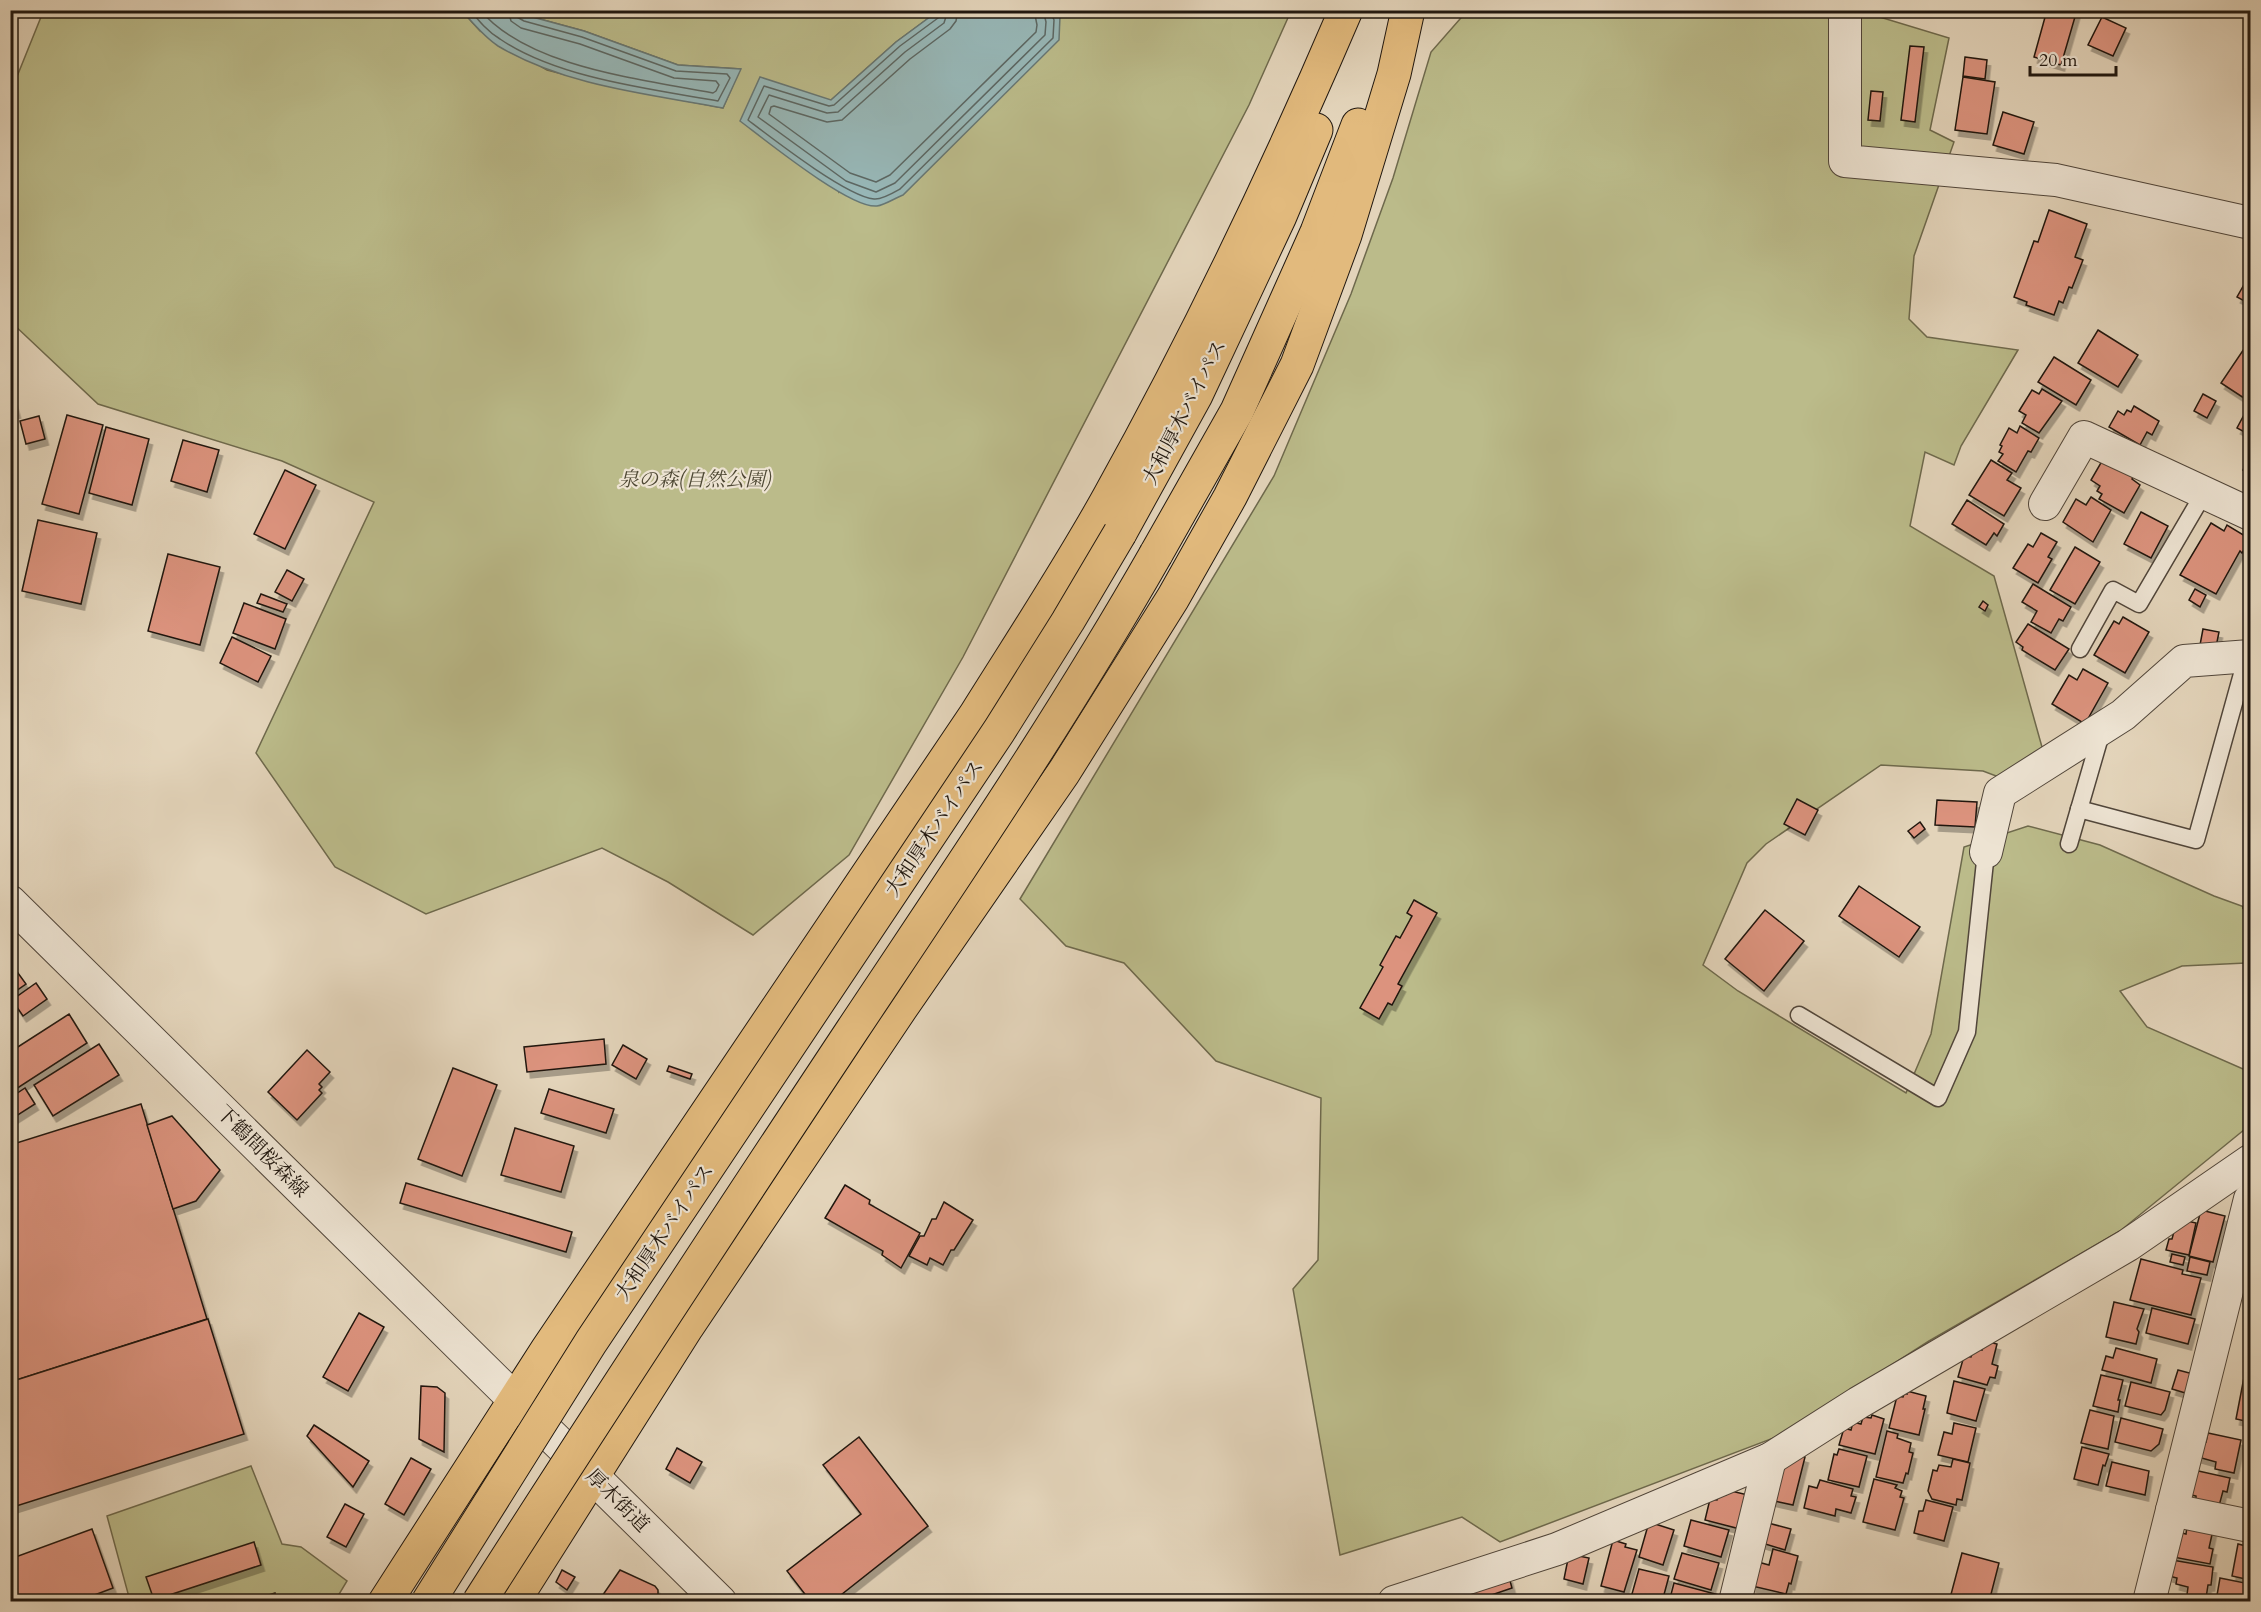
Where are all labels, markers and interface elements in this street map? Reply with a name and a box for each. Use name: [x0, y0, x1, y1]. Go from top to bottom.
scale bar: [2030, 39, 2116, 77]
text: 20 m: [2039, 48, 2078, 73]
street label: 大和厚木バイパス: [1136, 335, 1233, 489]
park label: 泉の森(自然公園): [618, 466, 772, 493]
street label: 大和厚木バイパス: [879, 755, 990, 902]
street label: 下鶴間桜森線: [211, 1099, 315, 1203]
street label: 大和厚木バイパス: [609, 1159, 720, 1306]
street label: 厚木街道: [580, 1463, 655, 1538]

